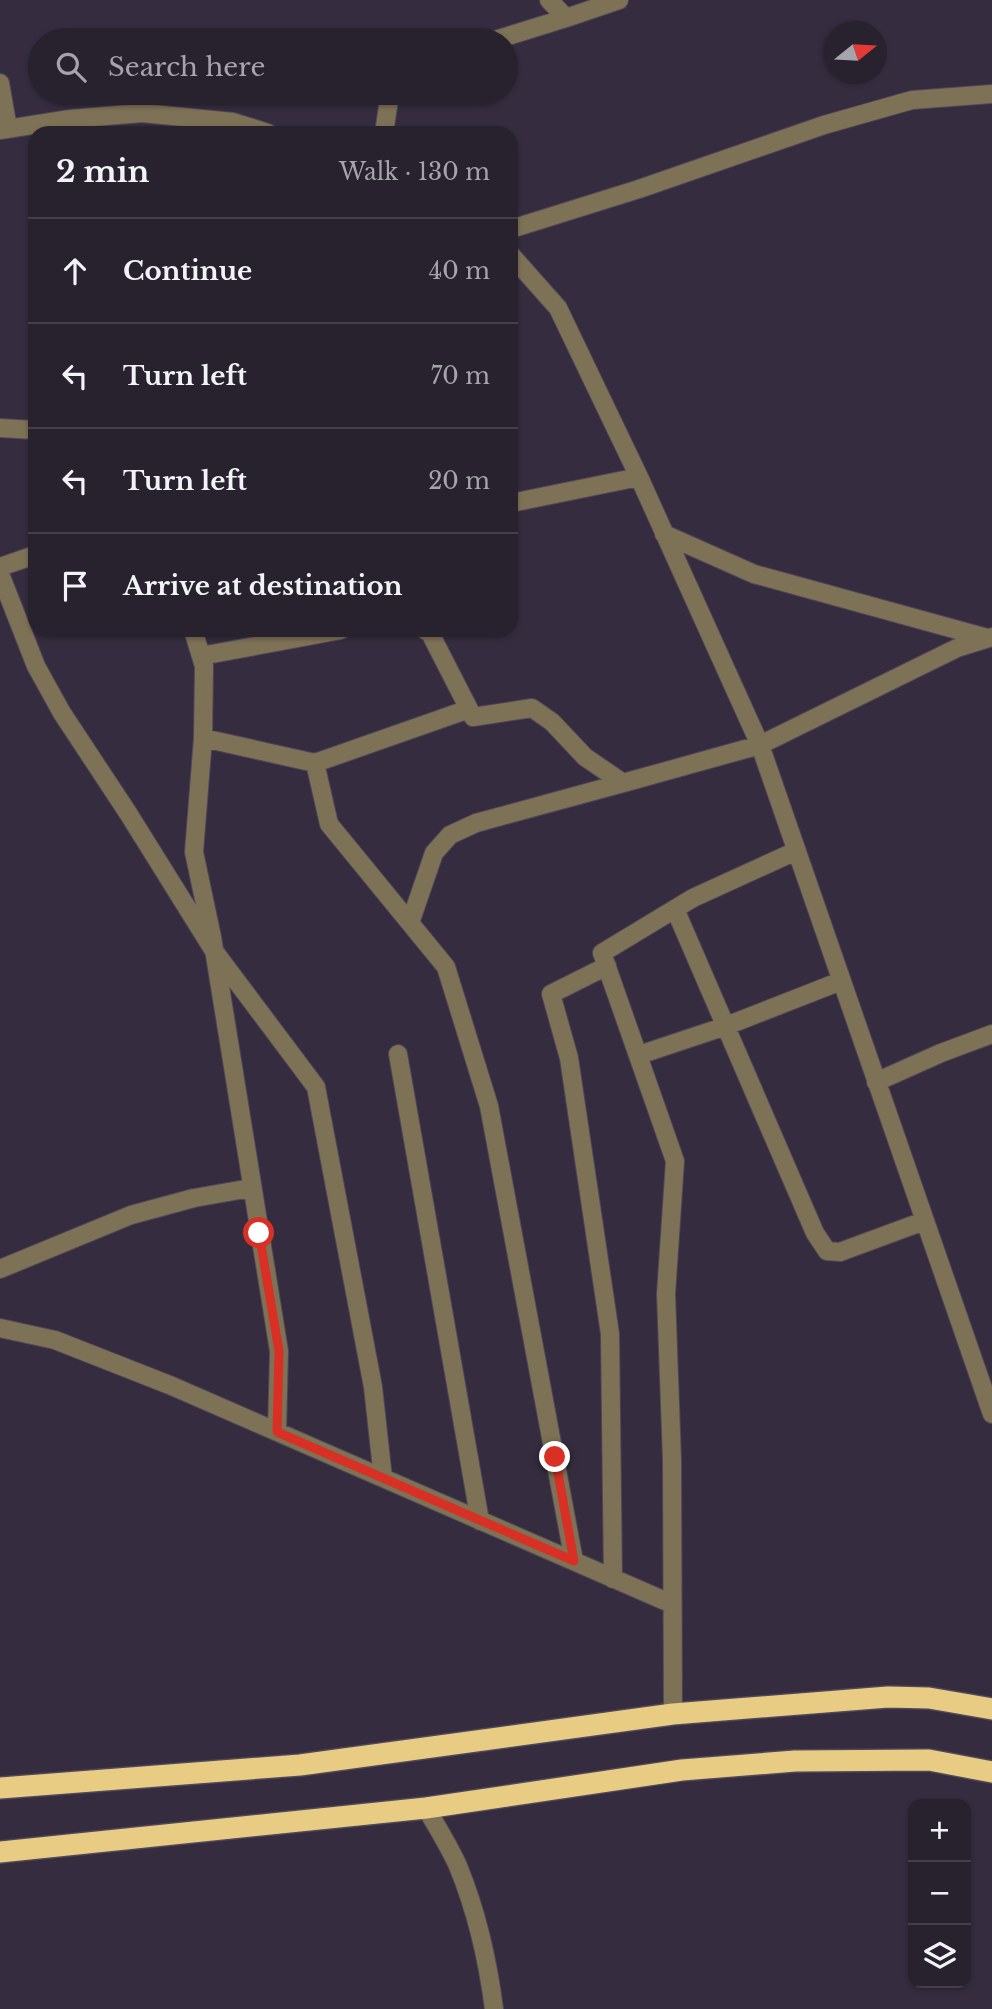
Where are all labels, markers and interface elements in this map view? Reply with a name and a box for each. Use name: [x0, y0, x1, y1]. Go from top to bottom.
north arrow: [824, 21, 887, 84]
search box: [28, 28, 518, 105]
icon: search: [52, 48, 90, 86]
text: Search here: [108, 51, 265, 83]
text: 2 min: [56, 153, 149, 190]
text: Walk · 130 m: [339, 158, 490, 186]
icon: ahead: [56, 252, 94, 290]
text: Continue: [123, 255, 252, 287]
text: 40 m: [429, 257, 490, 285]
icon: left: [56, 357, 94, 395]
text: Turn left: [123, 360, 247, 392]
text: 70 m: [431, 362, 490, 390]
icon: left: [56, 462, 94, 500]
text: Turn left: [123, 465, 247, 497]
text: 20 m: [428, 467, 490, 495]
icon: arrive: [56, 567, 94, 605]
text: Arrive at destination: [123, 570, 403, 602]
route start: [243, 1217, 274, 1248]
route end: [539, 1441, 570, 1472]
map controls: [908, 1799, 971, 1988]
button: +: [908, 1799, 971, 1862]
button: −: [908, 1862, 971, 1925]
button: layers: [908, 1925, 971, 1988]

